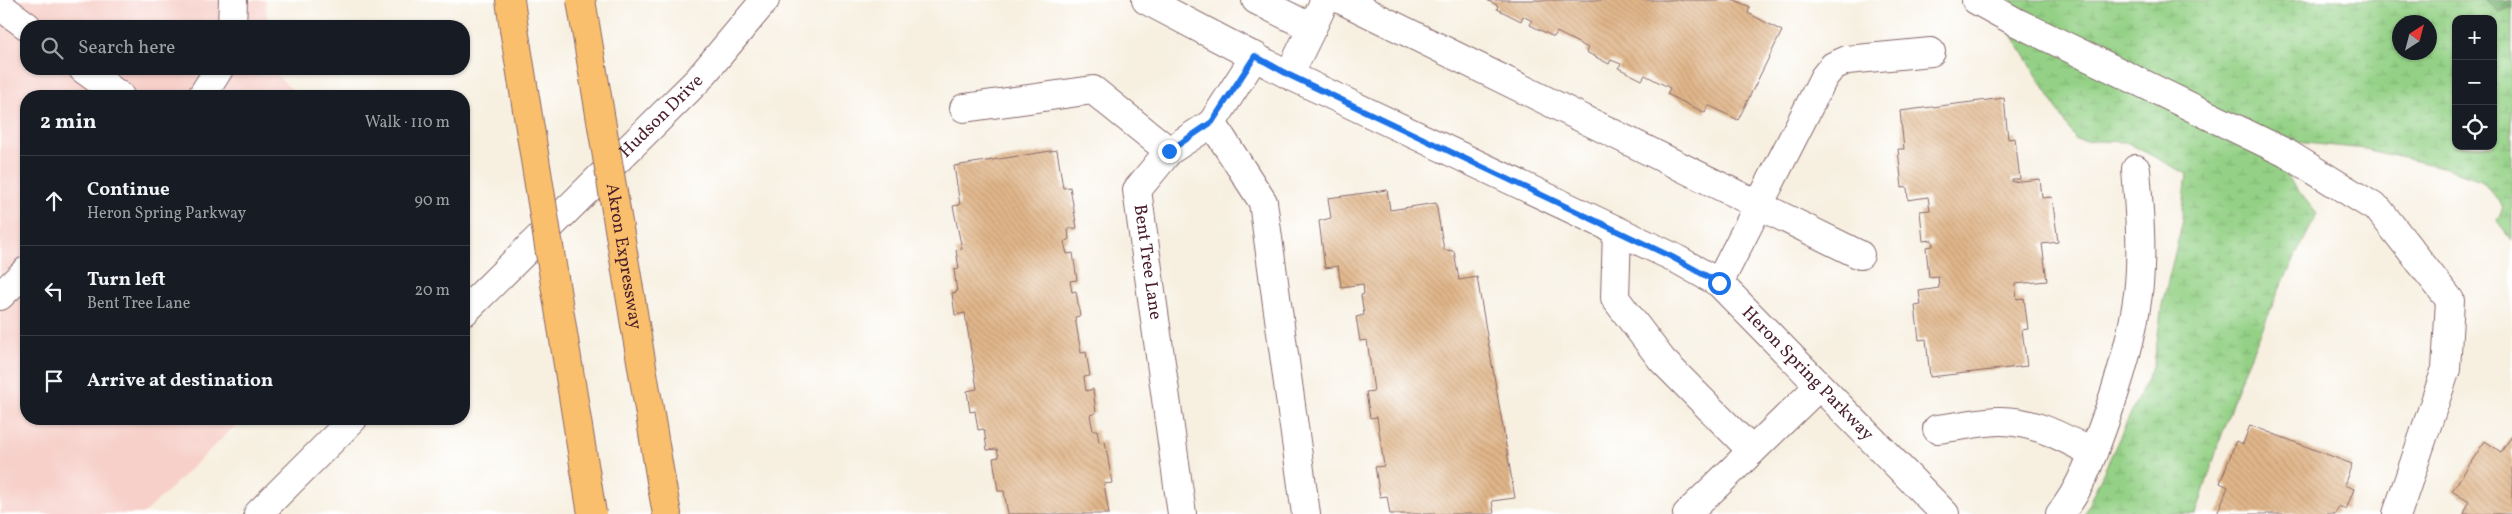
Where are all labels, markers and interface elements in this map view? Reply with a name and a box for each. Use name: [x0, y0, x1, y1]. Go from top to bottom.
north arrow: [2392, 15, 2437, 60]
map controls: [2452, 15, 2497, 150]
button: +: [2452, 15, 2497, 60]
search box: [20, 20, 470, 75]
icon: search: [38, 34, 66, 62]
text: Search here: [78, 35, 175, 61]
button: −: [2452, 60, 2497, 105]
street label: Hudson Drive: [614, 69, 709, 164]
button: locate: [2452, 105, 2497, 150]
text: 2 min: [40, 108, 97, 137]
text: Walk · 110 m: [365, 112, 450, 134]
route end: [1158, 140, 1181, 163]
text: Continue: [87, 177, 170, 203]
street label: Akron Expressway: [599, 182, 648, 332]
icon: ahead: [40, 187, 68, 215]
text: 90 m: [414, 190, 450, 212]
text: Heron Spring Parkway: [87, 203, 246, 225]
street label: Bent Tree Lane: [1127, 203, 1167, 321]
text: Turn left: [87, 267, 166, 293]
route start: [1708, 272, 1731, 295]
icon: left: [40, 277, 68, 305]
text: 20 m: [415, 280, 450, 302]
text: Bent Tree Lane: [87, 293, 190, 315]
street label: Heron Spring Parkway: [1736, 301, 1879, 447]
icon: arrive: [40, 367, 68, 395]
text: Arrive at destination: [87, 368, 273, 394]

